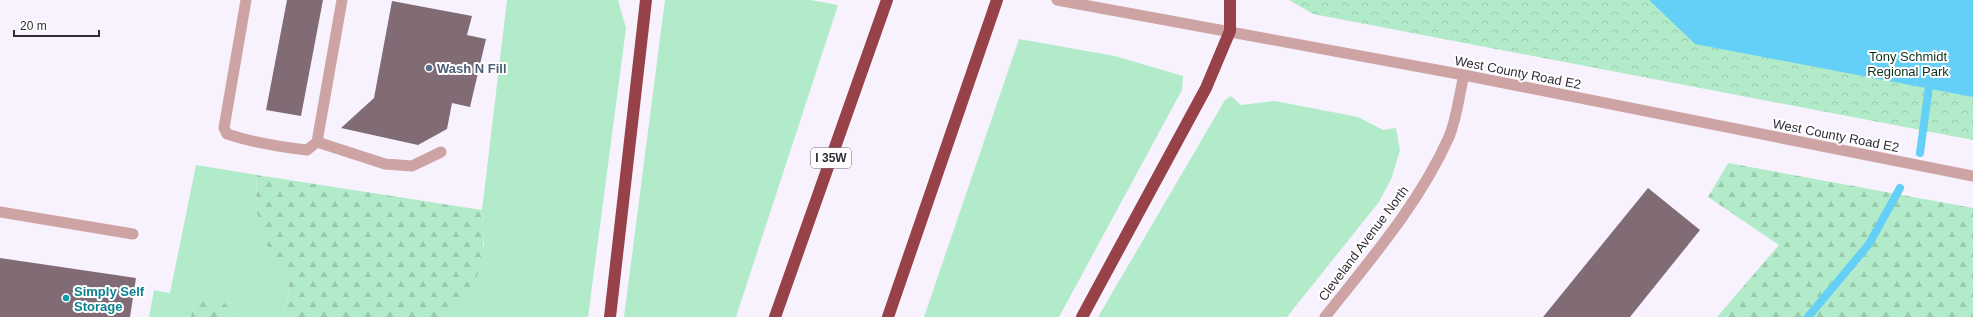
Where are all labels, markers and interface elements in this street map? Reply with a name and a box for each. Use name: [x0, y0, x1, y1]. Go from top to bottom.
scale bar: [14, 12, 99, 38]
text: 20 m: [20, 19, 47, 33]
park label: Tony Schmidt Regional Park: [1867, 49, 1949, 79]
street label: West County Road E2: [1453, 53, 1582, 92]
place label: Wash N Fill: [437, 61, 507, 76]
marker: Wash N Fill: [424, 63, 434, 73]
street label: West County Road E2: [1771, 116, 1900, 155]
road number: I 35W: [811, 148, 851, 168]
street label: Cleveland Avenue North: [1315, 183, 1412, 304]
place label: Simply Self Storage: [74, 284, 145, 314]
marker: Simply Self Storage: [61, 293, 71, 303]

